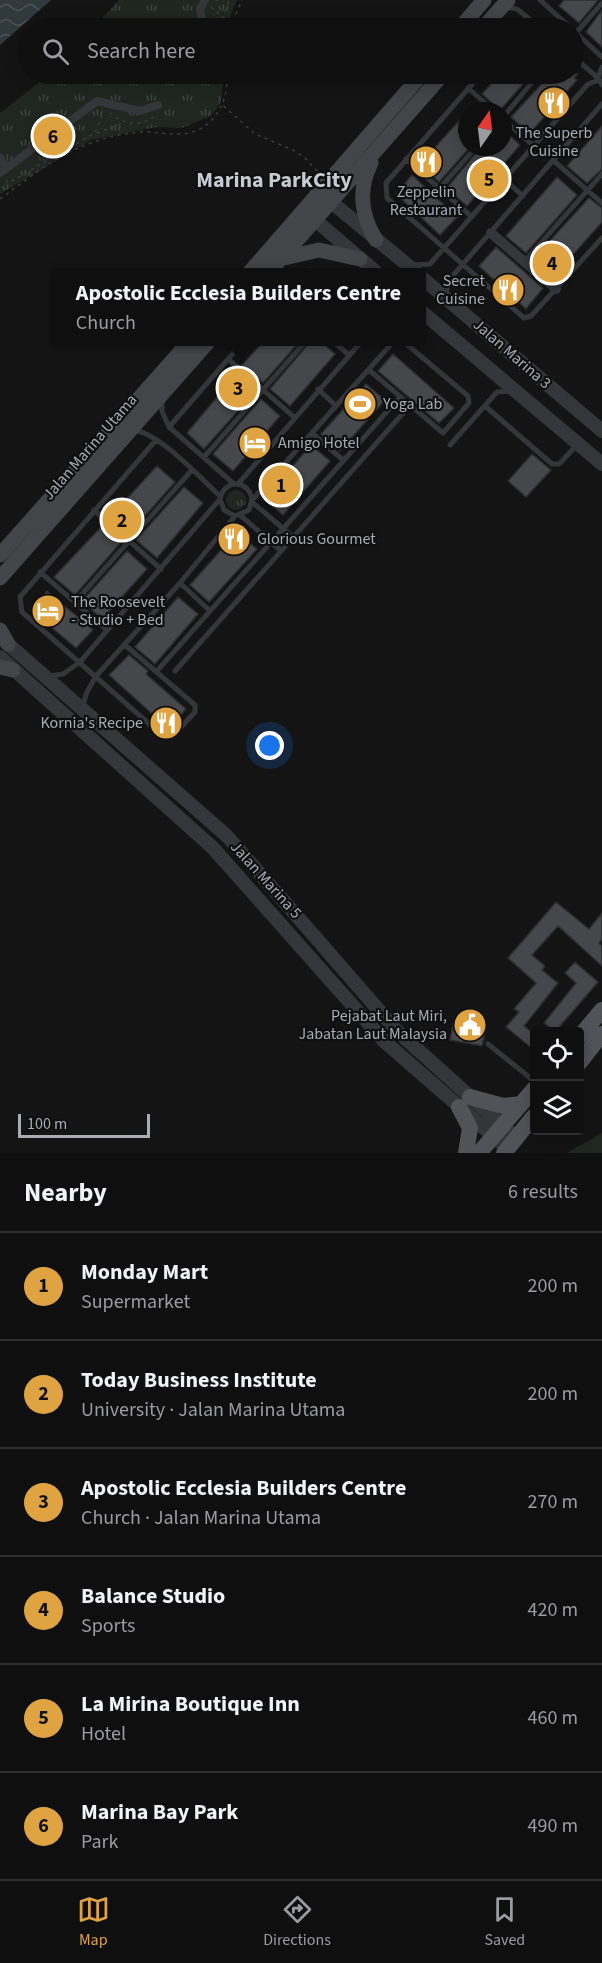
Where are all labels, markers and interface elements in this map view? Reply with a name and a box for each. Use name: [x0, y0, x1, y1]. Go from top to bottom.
search box: [18, 18, 584, 84]
icon: search: [39, 35, 72, 68]
text: Search here: [87, 35, 195, 67]
restaurant icon: The Superb Cuisine: [536, 85, 572, 121]
north arrow: [458, 102, 512, 156]
pin: 6: [34, 114, 72, 158]
place label: The Superb Cuisine: [516, 122, 593, 162]
restaurant icon: Zeppelin Restaurant: [408, 144, 444, 180]
pin: 5: [470, 156, 508, 201]
district label: Marina ParkCity: [196, 164, 352, 196]
place label: Zeppelin Restaurant: [390, 181, 463, 221]
pin: 4: [532, 240, 572, 286]
popup: [51, 268, 426, 346]
place label: Secret Cuisine: [436, 270, 486, 310]
restaurant icon: Secret Cuisine: [490, 272, 526, 308]
text: Apostolic Ecclesia Builders Centre: [76, 277, 401, 309]
text: Church: [76, 309, 136, 337]
street label: Jalan Marina 3: [468, 314, 556, 394]
pin: 3: [218, 366, 258, 410]
sports icon: Yoga Lab: [342, 386, 378, 422]
street label: Jalan Marina Utama: [38, 389, 142, 505]
place label: Yoga Lab: [382, 393, 443, 415]
hotel icon: Amigo Hotel: [237, 425, 273, 461]
place label: Amigo Hotel: [278, 432, 360, 454]
pin: 1: [262, 462, 300, 508]
pin: 2: [102, 498, 142, 542]
restaurant icon: Glorious Gourmet: [216, 521, 252, 557]
place label: Glorious Gourmet: [257, 528, 376, 550]
place label: The Roosevelt - Studio + Bed: [71, 591, 166, 631]
hotel icon: The Roosevelt - Studio + Bed: [30, 593, 66, 629]
restaurant icon: Kornia's Recipe: [148, 705, 184, 741]
place label: Kornia's Recipe: [40, 712, 143, 734]
your location: [255, 731, 284, 760]
street label: Jalan Marina 5: [225, 837, 307, 923]
place label: Pejabat Laut Miri, Jabatan Laut Malaysia: [299, 1005, 447, 1045]
public building icon: Pejabat Laut Miri, Jabatan Laut Malaysia: [452, 1007, 488, 1043]
map controls: [530, 1027, 584, 1135]
button: locate: [530, 1027, 584, 1081]
button: layers: [530, 1081, 584, 1135]
scale bar: [18, 1111, 150, 1138]
text: 100 m: [27, 1113, 67, 1135]
text: Nearby: [24, 1174, 107, 1211]
text: 6 results: [508, 1178, 578, 1206]
text: Monday Mart: [81, 1256, 208, 1288]
text: 1: [38, 1272, 49, 1300]
text: 200 m: [528, 1272, 578, 1300]
text: Supermarket: [81, 1288, 190, 1316]
text: Today Business Institute: [81, 1364, 317, 1396]
text: 2: [38, 1380, 49, 1408]
text: 200 m: [528, 1380, 578, 1408]
text: University · Jalan Marina Utama: [81, 1396, 345, 1424]
text: Apostolic Ecclesia Builders Centre: [81, 1472, 406, 1504]
text: 3: [38, 1488, 49, 1516]
text: 270 m: [528, 1488, 578, 1516]
text: Church · Jalan Marina Utama: [81, 1504, 321, 1532]
text: Balance Studio: [81, 1580, 225, 1612]
text: 4: [38, 1596, 49, 1624]
text: 420 m: [528, 1596, 578, 1624]
text: Sports: [81, 1612, 136, 1640]
text: La Mirina Boutique Inn: [81, 1688, 300, 1720]
text: 5: [38, 1704, 49, 1732]
text: 460 m: [528, 1704, 578, 1732]
text: Hotel: [81, 1720, 126, 1748]
text: Marina Bay Park: [81, 1796, 238, 1828]
text: 6: [38, 1812, 49, 1840]
text: 490 m: [528, 1812, 578, 1840]
text: Park: [81, 1828, 118, 1856]
tab: Map: [77, 1893, 110, 1951]
tab: Directions: [263, 1893, 331, 1951]
tab: Saved: [484, 1893, 525, 1951]

